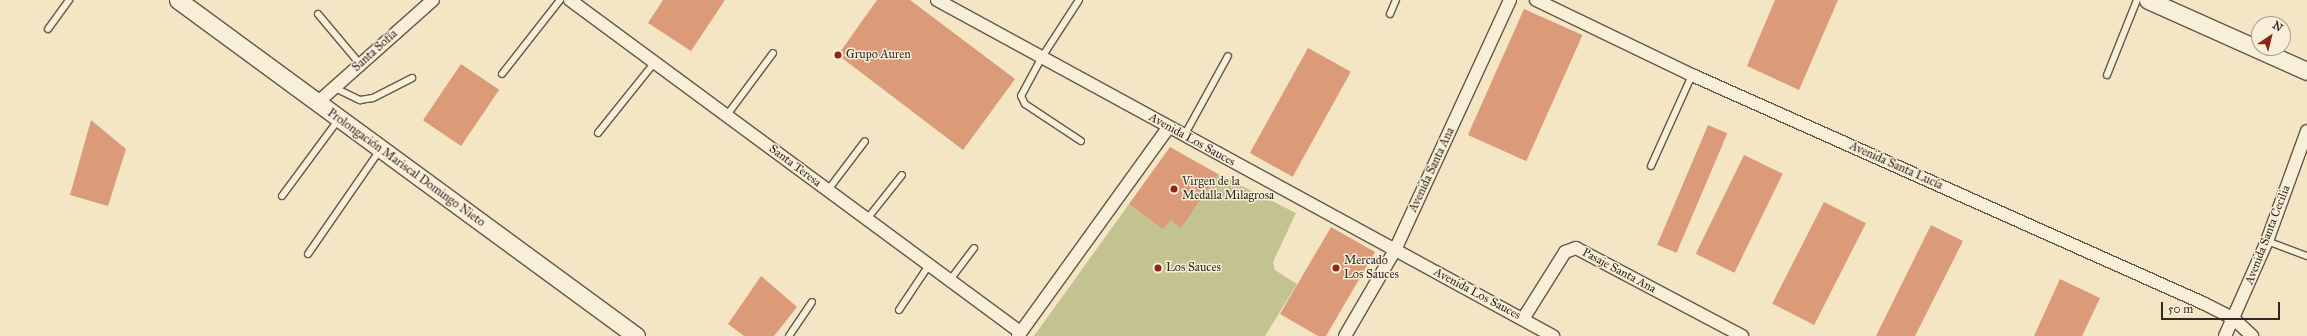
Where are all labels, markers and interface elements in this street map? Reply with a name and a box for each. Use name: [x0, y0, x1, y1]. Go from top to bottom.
north arrow: [2251, 16, 2291, 56]
text: N: [2270, 19, 2285, 35]
street label: Santa Sofía: [349, 27, 401, 75]
place label: Grupo Auren: [846, 48, 911, 62]
marker: Grupo Auren: [833, 50, 843, 60]
street label: Prolongación Mariscal Domingo Nieto: [324, 106, 488, 230]
street label: Avenida Los Sauces: [1146, 110, 1238, 170]
street label: Avenida Santa Ana: [1406, 125, 1458, 215]
street label: Avenida Santa Lucía: [1847, 139, 1945, 193]
street label: Santa Teresa: [766, 142, 824, 190]
place label: Virgen de la Medalla Milagrosa: [1182, 175, 1274, 203]
street label: Avenida Santa Cecilia: [2242, 183, 2294, 287]
marker: Virgen de la Medalla Milagrosa: [1169, 184, 1179, 194]
street label: Pasaje Santa Ana: [1580, 245, 1658, 297]
place label: Mercado Los Sauces: [1344, 254, 1399, 282]
place label: Los Sauces: [1166, 261, 1221, 275]
marker: Los Sauces: [1153, 263, 1163, 273]
marker: Mercado Los Sauces: [1331, 263, 1341, 273]
street label: Avenida Los Sauces: [1431, 265, 1523, 323]
scale bar: [2163, 294, 2282, 320]
text: 50 m: [2168, 302, 2193, 316]

